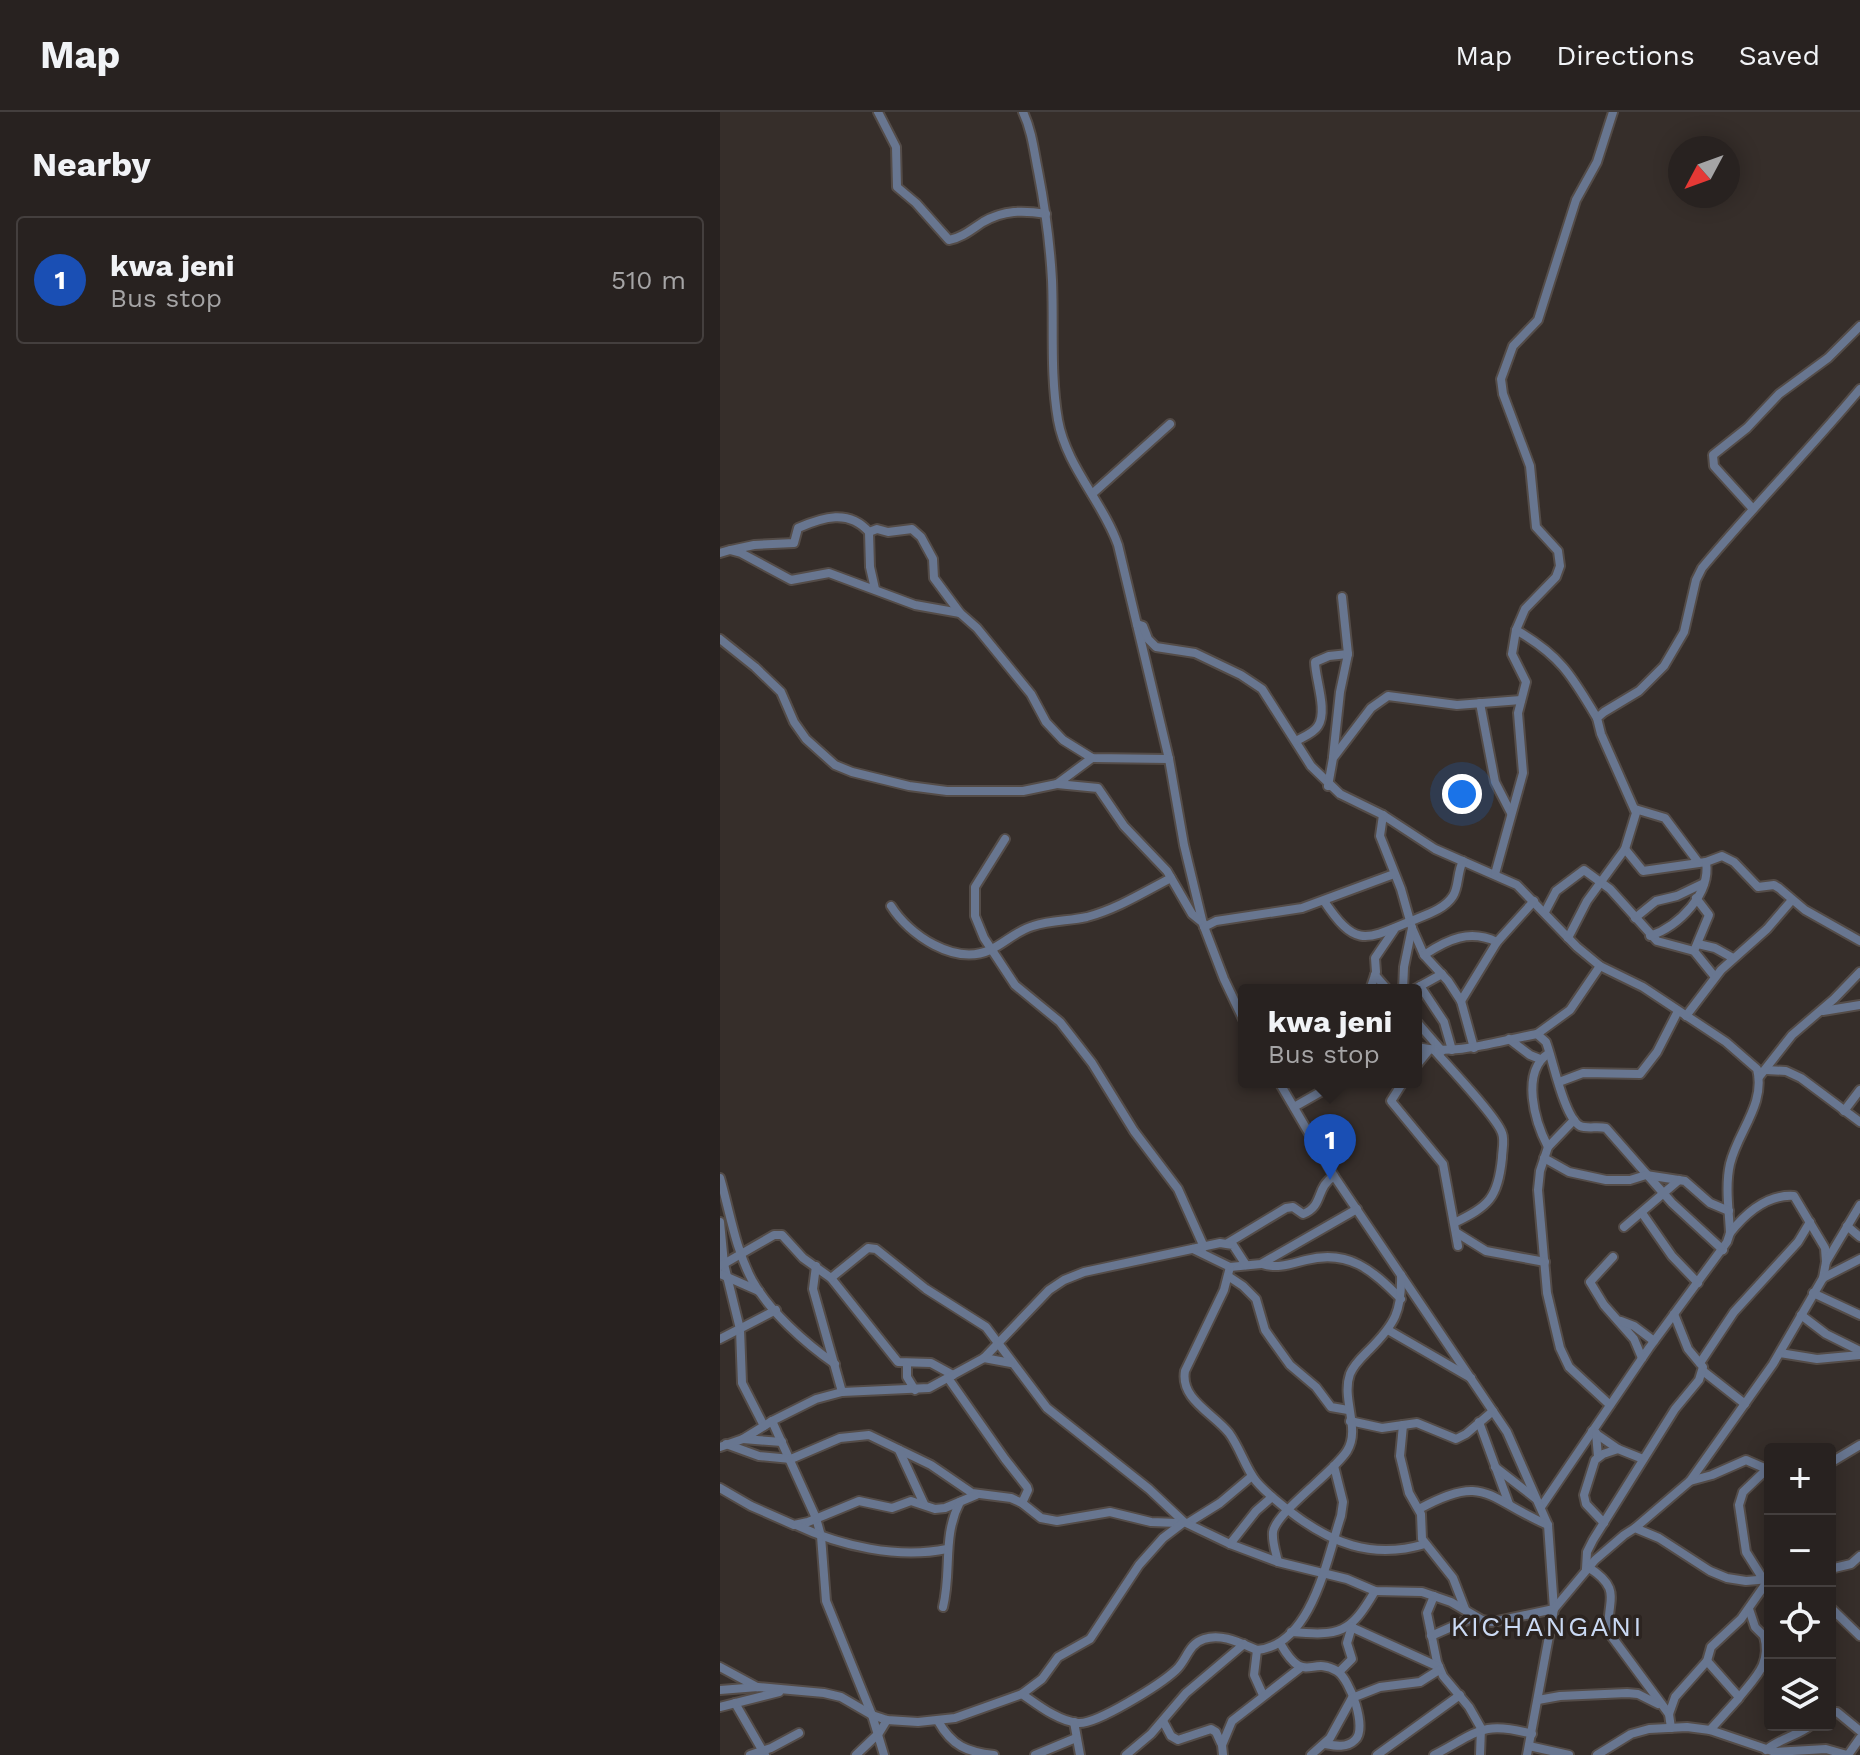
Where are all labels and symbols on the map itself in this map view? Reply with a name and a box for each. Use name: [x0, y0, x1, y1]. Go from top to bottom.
north arrow: [1668, 136, 1740, 208]
your location: [1442, 774, 1482, 814]
pin: 1: [1304, 1114, 1356, 1180]
district label: KICHANGANI: [1450, 1610, 1644, 1643]

